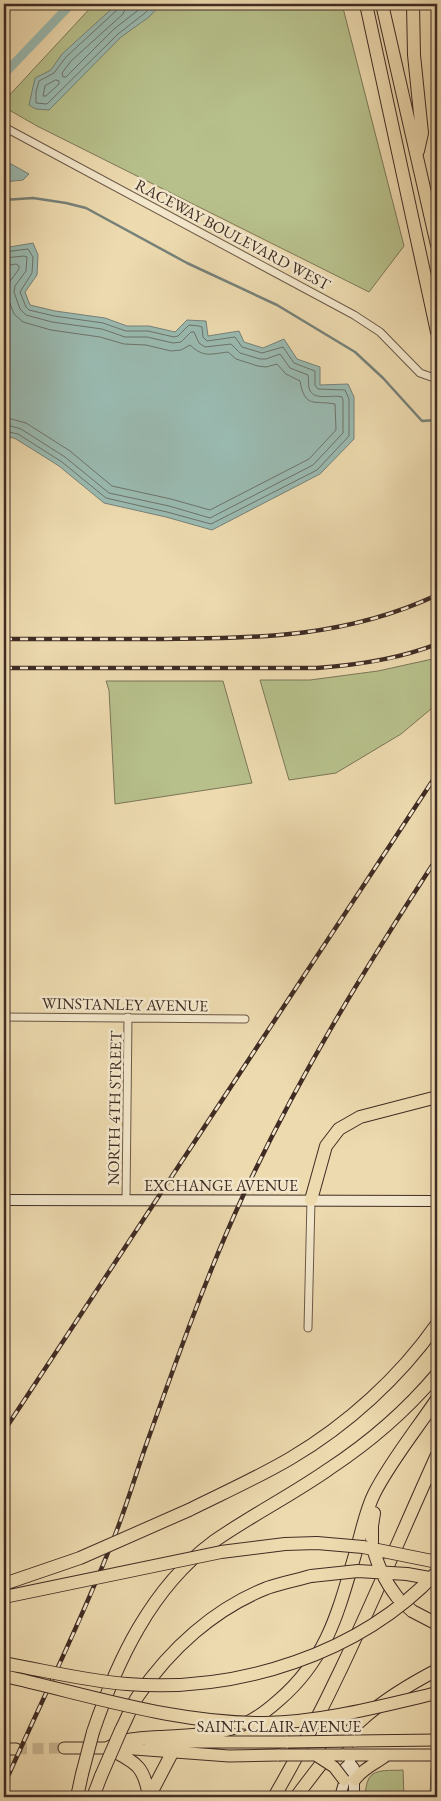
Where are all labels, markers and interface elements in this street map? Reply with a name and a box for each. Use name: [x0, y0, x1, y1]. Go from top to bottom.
street label: RACEWAY BOULEVARD WEST: [132, 174, 334, 295]
street label: WINSTANLEY AVENUE: [42, 993, 208, 1016]
street label: NORTH 4TH STREET: [103, 1030, 126, 1185]
street label: EXCHANGE AVENUE: [144, 1175, 298, 1196]
street label: SAINT CLAIR AVENUE: [197, 1716, 361, 1737]

